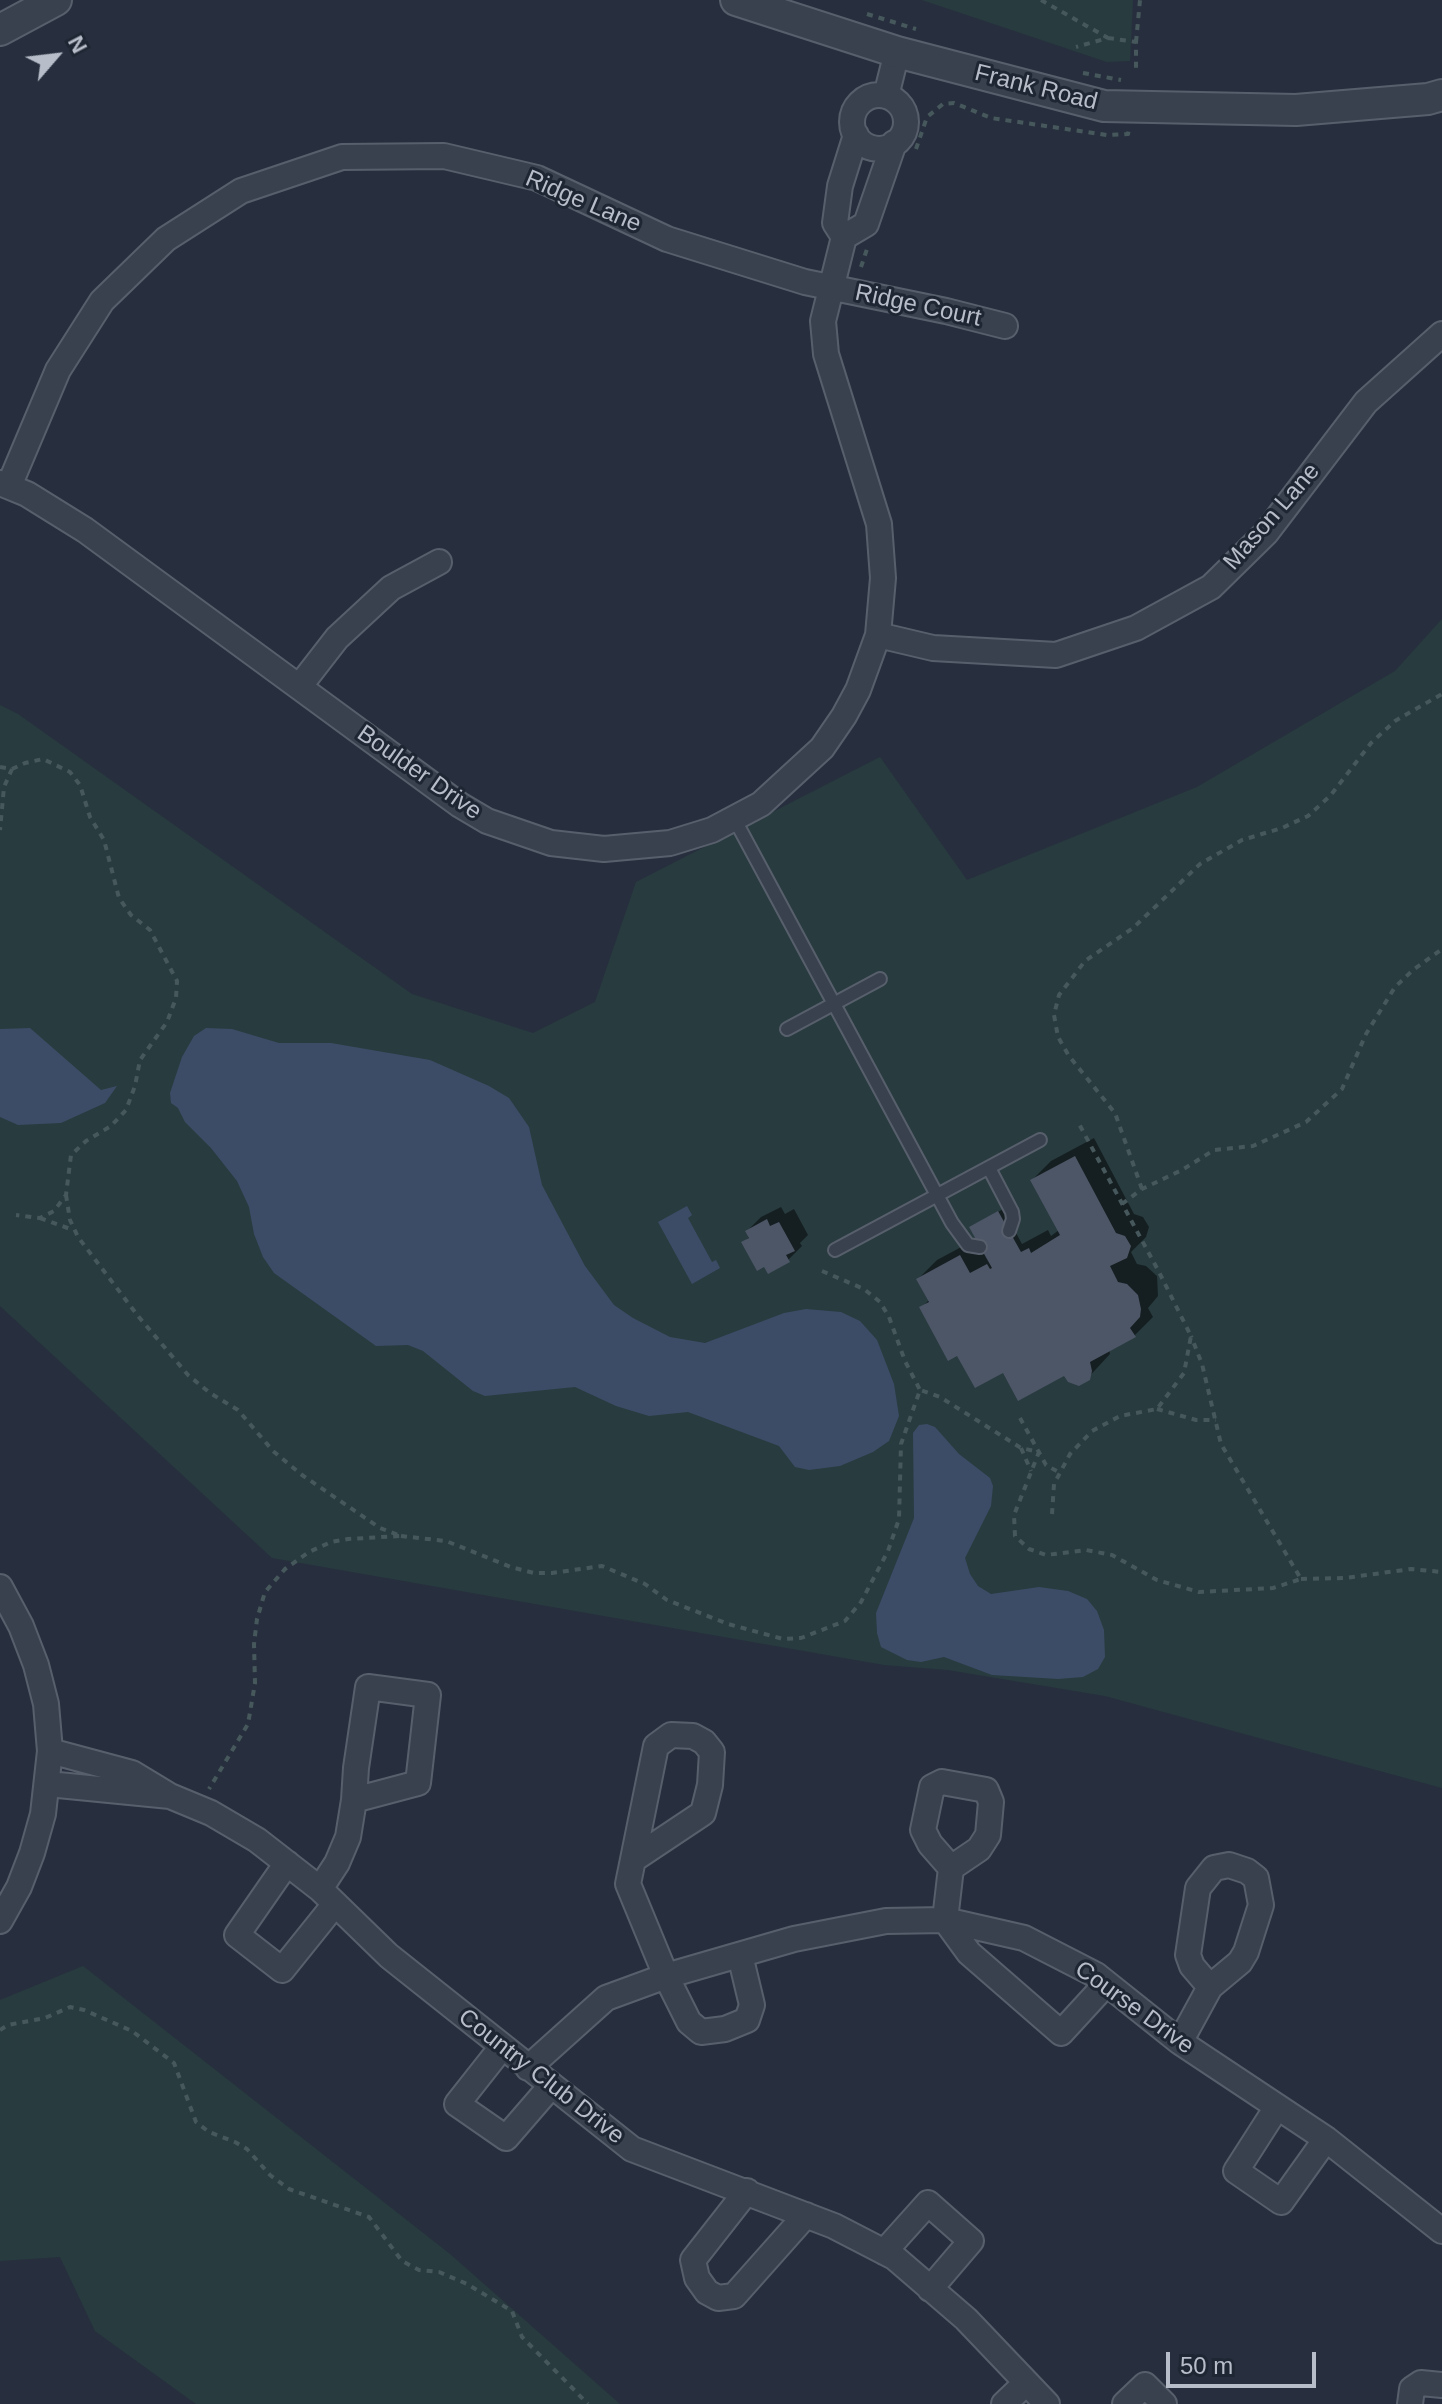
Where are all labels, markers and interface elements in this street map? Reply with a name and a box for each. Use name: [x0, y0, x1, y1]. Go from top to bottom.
north arrow: [16, 16, 96, 96]
text: N: [63, 32, 92, 57]
street label: Frank Road: [972, 59, 1100, 117]
street label: Ridge Lane: [521, 165, 645, 239]
street label: Ridge Court: [852, 279, 984, 333]
street label: Mason Lane: [1218, 458, 1326, 576]
street label: Boulder Drive: [351, 720, 487, 826]
street label: Course Drive: [1069, 1955, 1199, 2061]
street label: Country Club Drive: [452, 2003, 630, 2151]
scale bar: [1170, 2336, 1320, 2386]
text: 50 m: [1180, 2352, 1233, 2379]

